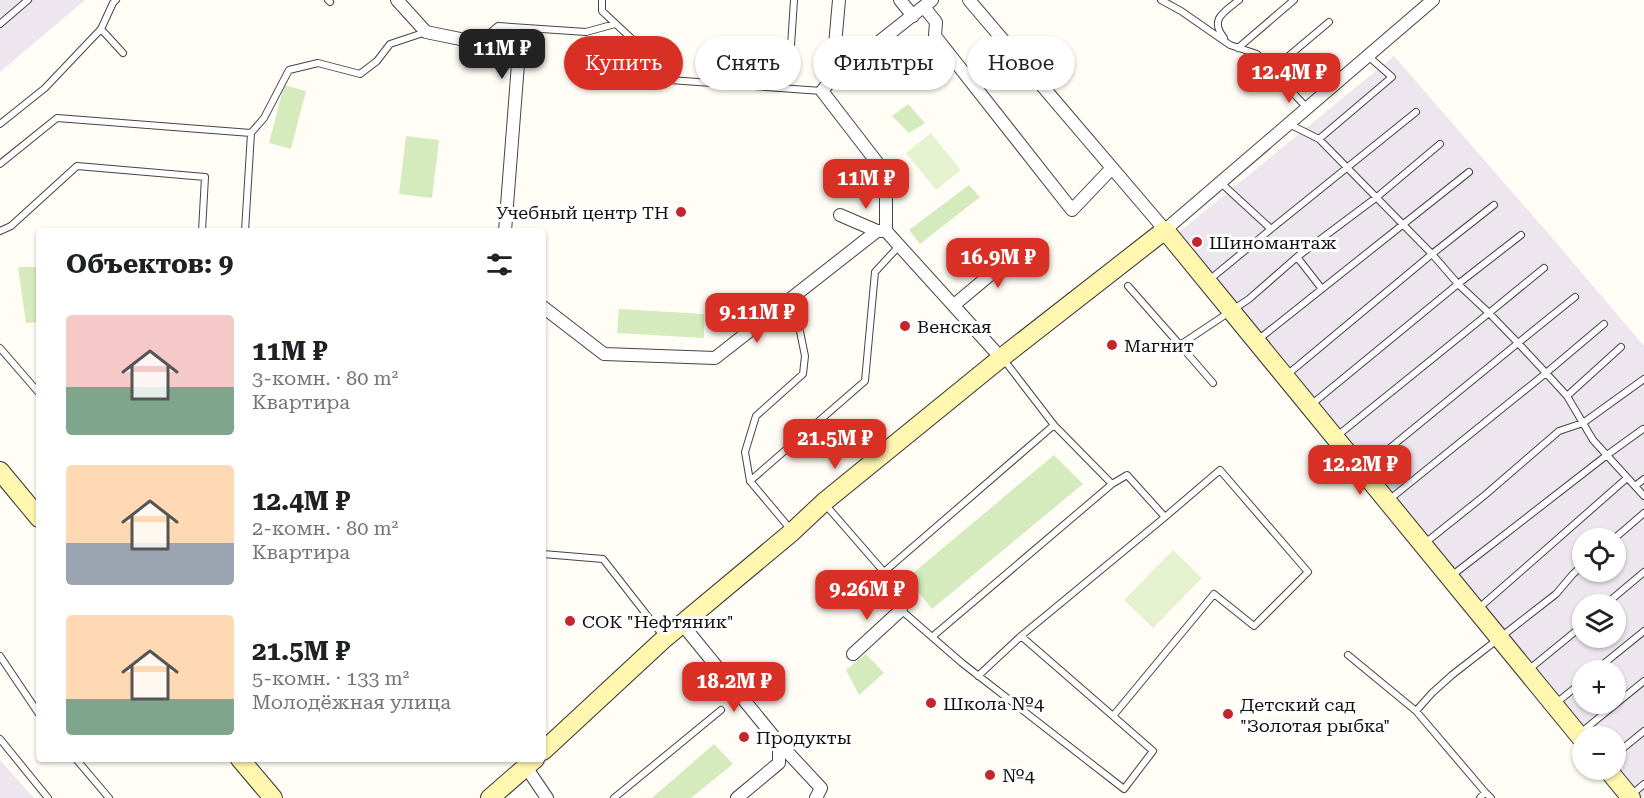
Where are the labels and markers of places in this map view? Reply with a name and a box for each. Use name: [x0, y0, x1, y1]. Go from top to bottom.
pin: 11M ₽: [460, 29, 544, 80]
pin: 12.4M ₽: [1234, 53, 1344, 104]
pin: 11M ₽: [824, 159, 908, 210]
place label: Учебный центр ТН: [496, 202, 669, 223]
marker: Учебный центр ТН: [674, 205, 688, 219]
place label: Шиномантаж: [1209, 232, 1337, 253]
marker: Шиномантаж: [1190, 235, 1204, 249]
pin: 16.9M ₽: [943, 238, 1053, 289]
pin: 9.11M ₽: [702, 293, 812, 344]
place label: Венская: [917, 316, 992, 337]
marker: Венская: [898, 319, 912, 333]
place label: Магнит: [1124, 335, 1194, 356]
marker: Магнит: [1105, 338, 1119, 352]
pin: 21.5M ₽: [780, 419, 890, 470]
pin: 12.2M ₽: [1305, 445, 1415, 496]
pin: 9.26M ₽: [812, 570, 922, 621]
place label: СОК "Нефтяник": [582, 611, 734, 632]
marker: СОК "Нефтяник": [563, 614, 577, 628]
pin: 18.2M ₽: [679, 662, 789, 713]
place label: Школа №4: [943, 693, 1044, 714]
place label: Детский сад "Золотая рыбка": [1240, 694, 1390, 736]
marker: Школа №4: [924, 696, 938, 710]
marker: Детский сад "Золотая рыбка": [1221, 707, 1235, 721]
place label: Продукты: [756, 727, 852, 748]
marker: Продукты: [737, 730, 751, 744]
place label: №4: [1002, 765, 1035, 786]
marker: №4: [983, 768, 997, 782]

